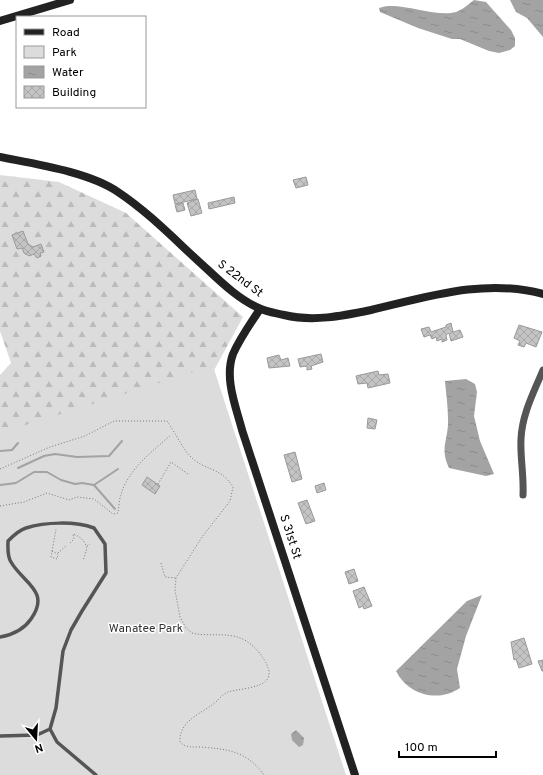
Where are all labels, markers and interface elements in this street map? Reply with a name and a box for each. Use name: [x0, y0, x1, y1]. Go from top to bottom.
legend: [16, 16, 146, 108]
text: Road: [52, 25, 80, 41]
text: Park: [52, 45, 77, 61]
text: Water: [52, 65, 84, 81]
text: Building: [52, 85, 96, 101]
street label: S 22nd St: [214, 257, 266, 301]
street label: S 31st St: [275, 513, 305, 561]
park label: Wanatee Park: [109, 621, 183, 637]
north arrow: [16, 719, 56, 759]
scale bar: [399, 733, 496, 759]
text: N: [33, 740, 45, 755]
text: 100 m: [405, 740, 438, 756]

